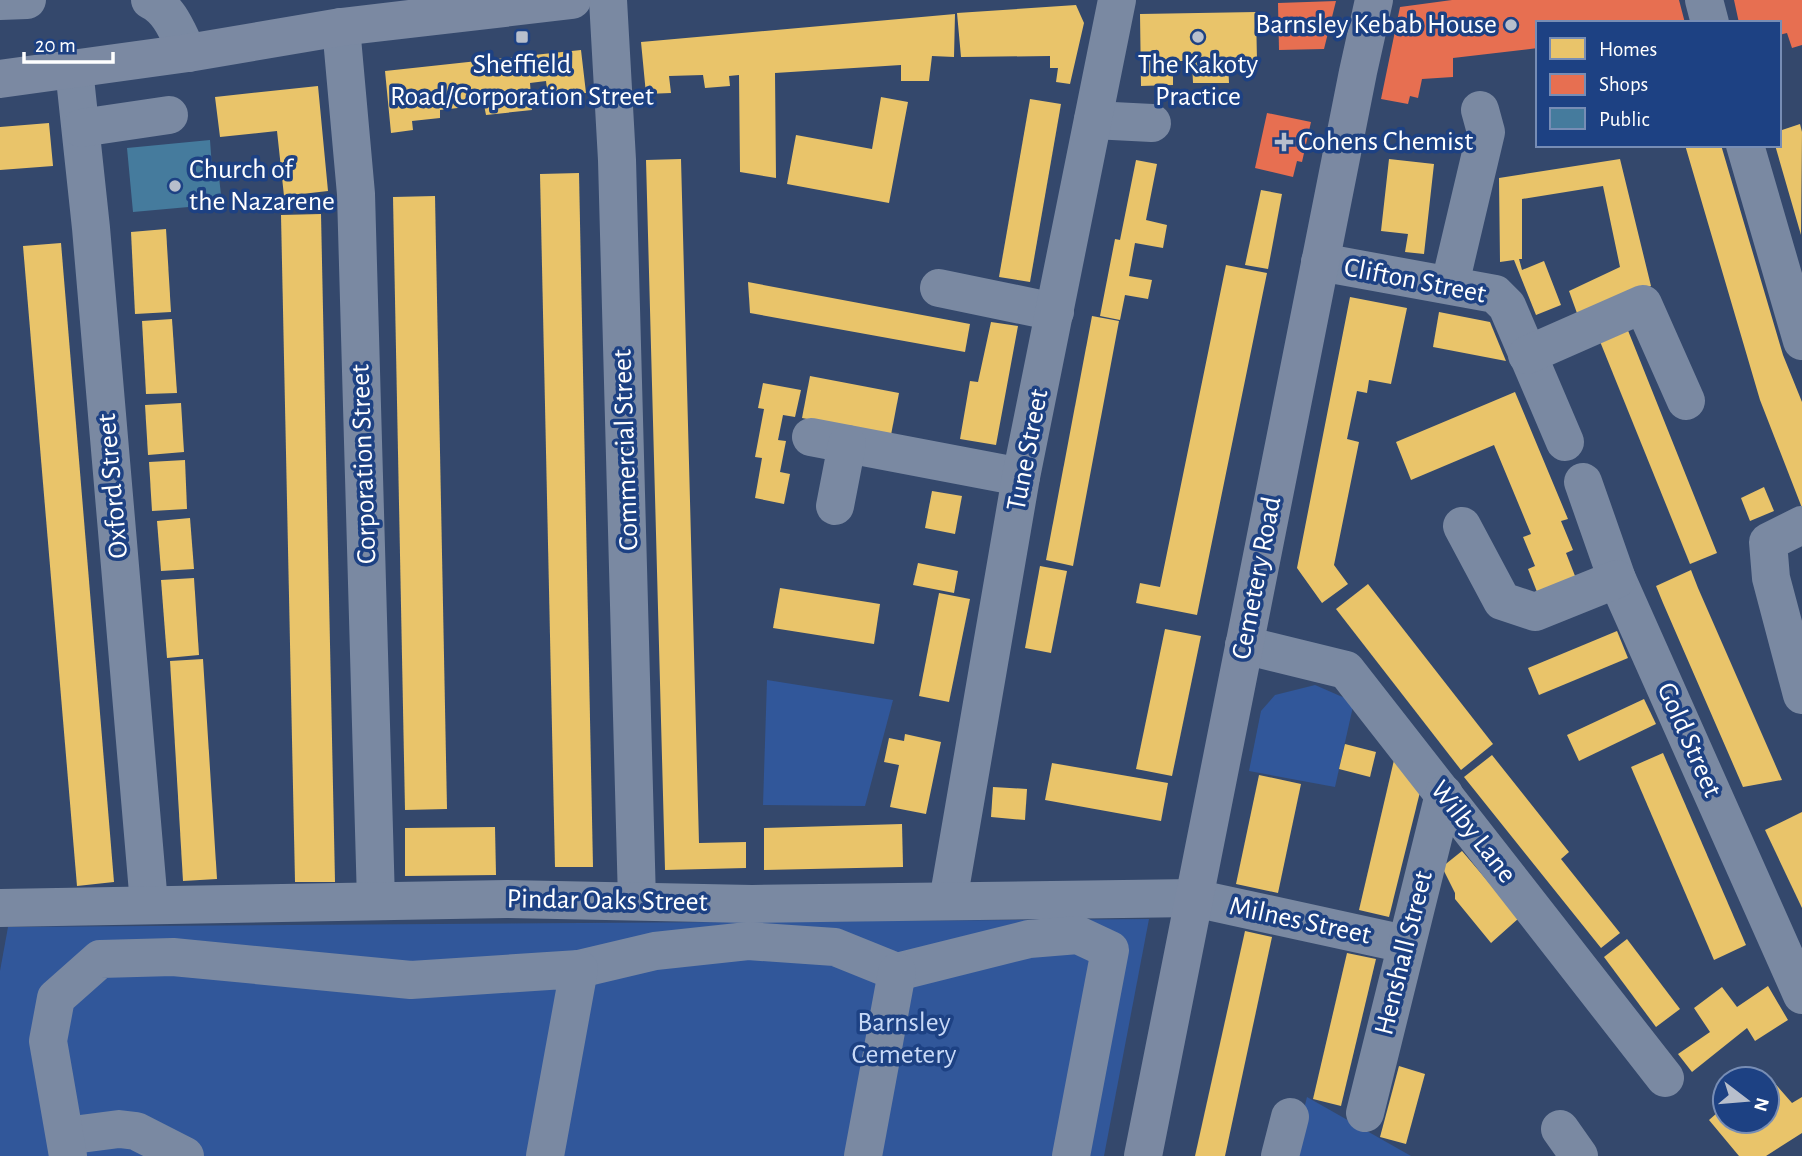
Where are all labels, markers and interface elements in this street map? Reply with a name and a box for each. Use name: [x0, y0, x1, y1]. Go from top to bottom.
place label: Barnsley Kebab House: [1255, 11, 1497, 39]
marker: Barnsley Kebab House: [1503, 17, 1519, 33]
scale bar: [24, 21, 114, 65]
legend: [1536, 21, 1781, 147]
marker: Sheffield Road/Corporation Street: [514, 29, 530, 45]
marker: The Kakoty Practice: [1190, 29, 1206, 45]
text: 20 m: [35, 35, 76, 56]
text: Homes: [1599, 39, 1657, 60]
place label: Sheffield Road/Corporation Street: [390, 51, 654, 111]
place label: The Kakoty Practice: [1138, 51, 1258, 111]
text: Shops: [1599, 74, 1648, 95]
text: Public: [1599, 109, 1649, 130]
place label: Cohens Chemist: [1298, 128, 1473, 156]
marker: Cohens Chemist: [1276, 134, 1292, 150]
place label: Church of the Nazarene: [189, 156, 335, 216]
marker: Church of the Nazarene: [167, 178, 183, 194]
street label: Clifton Street: [1342, 254, 1488, 308]
street label: Commercial Street: [608, 349, 644, 551]
street label: Corporation Street: [347, 363, 381, 564]
street label: Tune Street: [1002, 387, 1054, 513]
street label: Oxford Street: [93, 412, 133, 560]
street label: Cemetery Road: [1227, 494, 1287, 662]
street label: Gold Street: [1651, 679, 1727, 801]
street label: Wilby Lane: [1425, 776, 1521, 888]
street label: Henshall Street: [1370, 868, 1438, 1038]
street label: Pindar Oaks Street: [506, 885, 708, 917]
street label: Milnes Street: [1227, 892, 1373, 950]
park label: Barnsley Cemetery: [851, 1009, 957, 1069]
north arrow: [1711, 1065, 1781, 1135]
text: N: [1750, 1095, 1772, 1113]

